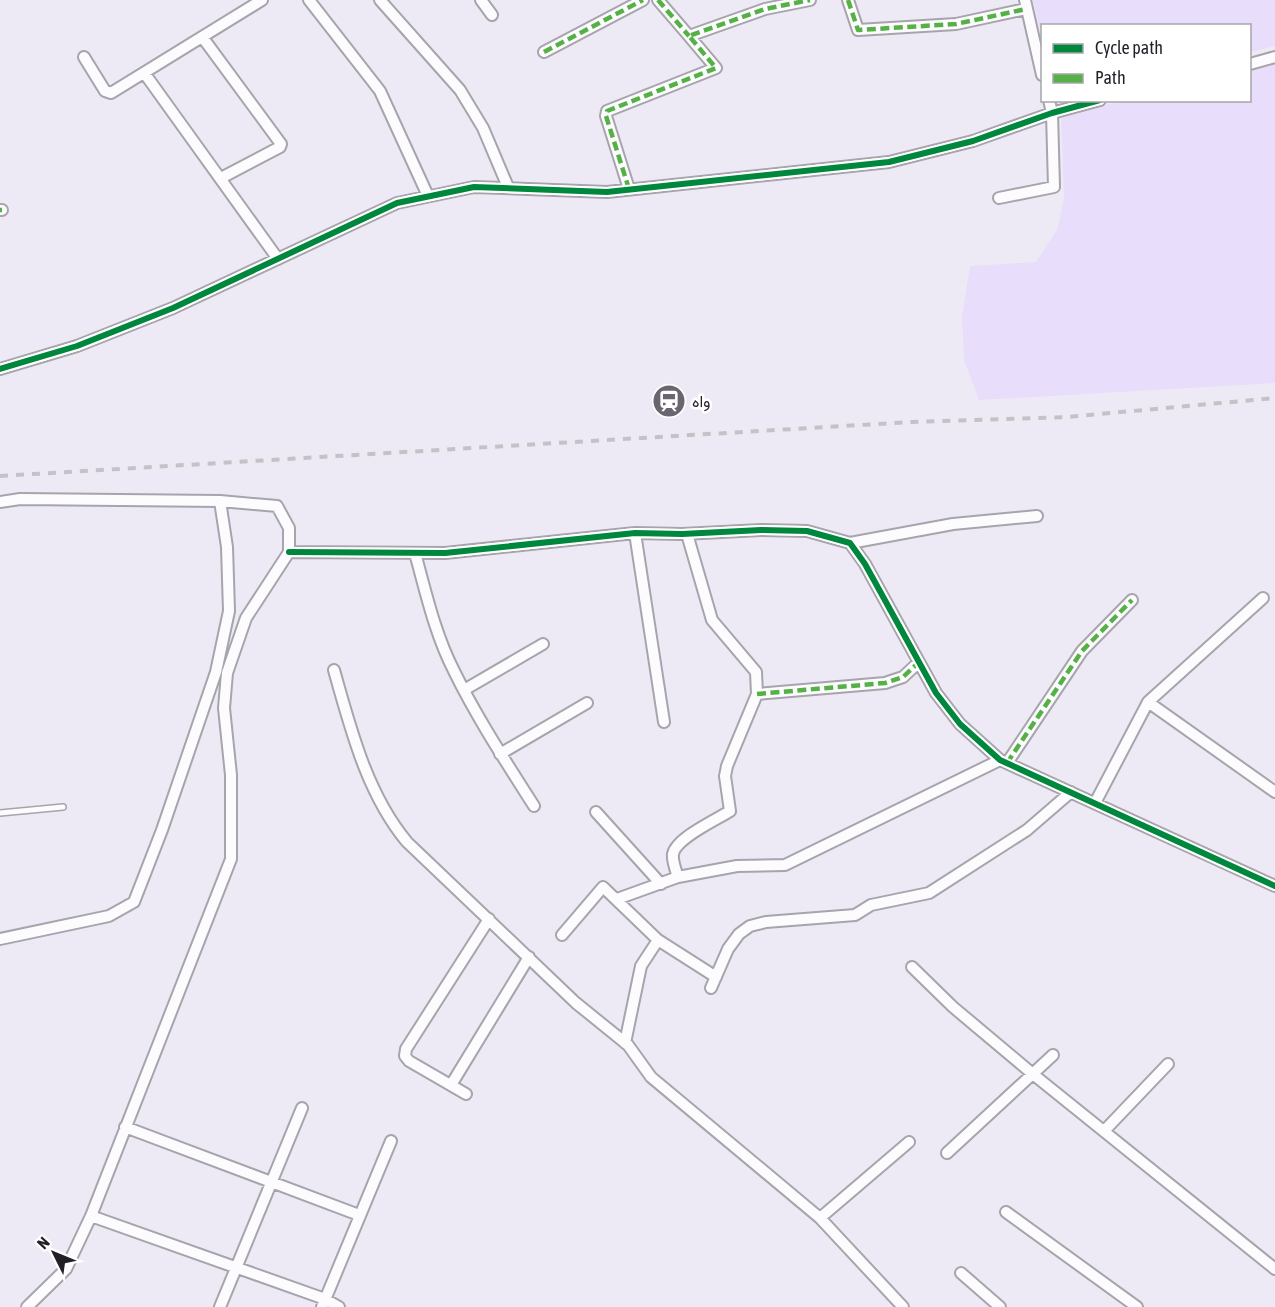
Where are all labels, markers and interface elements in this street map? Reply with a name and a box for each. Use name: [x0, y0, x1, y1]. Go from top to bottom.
legend: [1041, 24, 1251, 102]
text: Cycle path: [1095, 37, 1163, 58]
text: Path: [1095, 67, 1126, 88]
station icon: واہ: [651, 383, 687, 419]
place label: واہ: [692, 392, 710, 412]
north arrow: [24, 1223, 84, 1283]
text: N: [33, 1233, 53, 1252]

